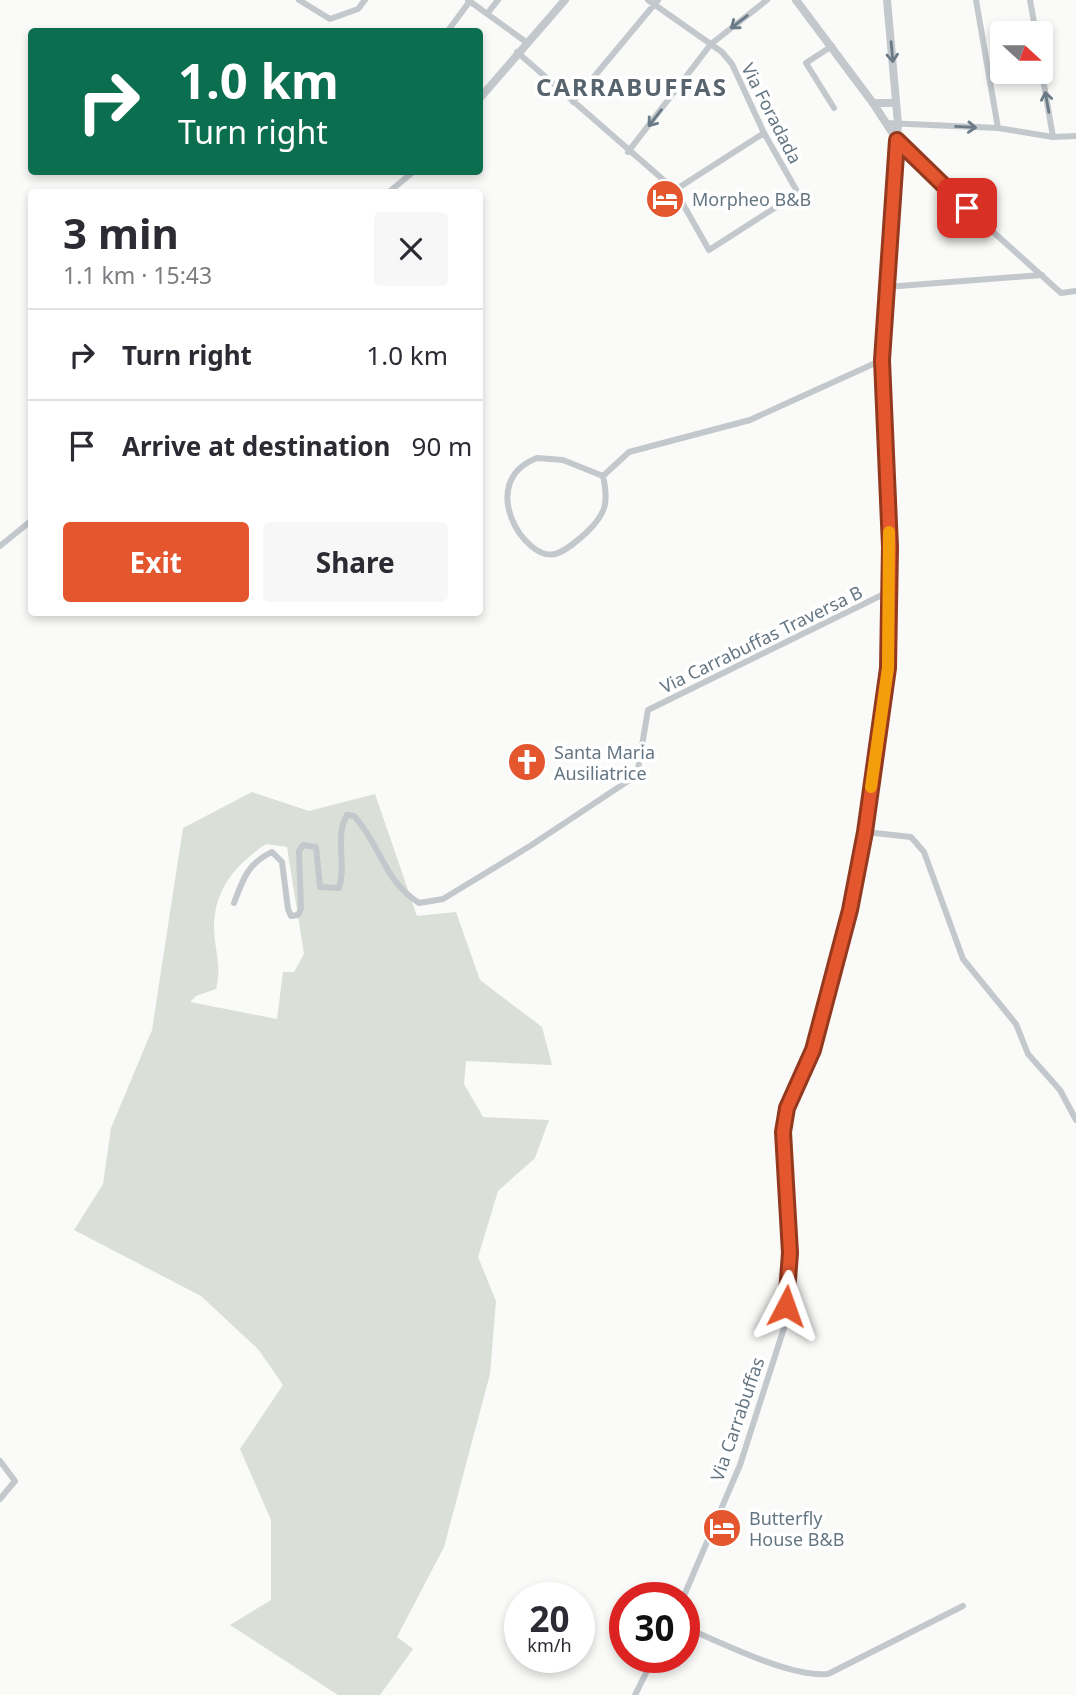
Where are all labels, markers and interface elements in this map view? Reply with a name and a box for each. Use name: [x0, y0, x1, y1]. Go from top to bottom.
one-way arrow: [730, 15, 749, 30]
north arrow: [990, 21, 1054, 84]
map controls: [990, 21, 1053, 84]
one-way arrow: [886, 40, 899, 62]
text: 1.0 km: [178, 47, 339, 113]
icon: right: [63, 56, 154, 147]
street label: Via Foradada: [736, 59, 808, 167]
district label: CARRABUFFAS: [536, 70, 728, 103]
one-way arrow: [1040, 91, 1053, 114]
one-way arrow: [647, 108, 662, 126]
text: Turn right: [178, 110, 328, 153]
one-way arrow: [954, 120, 977, 133]
hotel icon: Morpheo B&B: [644, 178, 686, 220]
pin: [937, 178, 997, 238]
place label: Morpheo B&B: [692, 187, 811, 211]
icon: arrive: [948, 189, 986, 227]
text: 3 min: [63, 204, 179, 261]
button: close: [374, 212, 448, 286]
text: 1.1 km · 15:43: [63, 259, 212, 291]
icon: right: [63, 336, 101, 374]
text: Turn right: [122, 337, 252, 373]
text: 1.0 km: [366, 337, 448, 373]
icon: arrive: [63, 427, 101, 465]
text: Arrive at destination: [122, 428, 391, 464]
text: 90 m: [412, 428, 472, 464]
button: Exit: [63, 522, 249, 602]
button: Share: [263, 522, 448, 602]
street label: Via Carrabuffas Traversa B: [656, 579, 866, 699]
place label: Santa Maria Ausiliatrice: [554, 740, 655, 785]
church icon: Santa Maria Ausiliatrice: [506, 741, 548, 783]
position arrow: [749, 1269, 823, 1343]
street label: Via Carrabuffas: [705, 1354, 769, 1484]
place label: Butterfly House B&B: [749, 1506, 844, 1551]
hotel icon: Butterfly House B&B: [701, 1507, 743, 1549]
speed limit sign: 30: [609, 1582, 700, 1673]
text: 20: [529, 1595, 570, 1642]
text: km/h: [527, 1633, 572, 1657]

